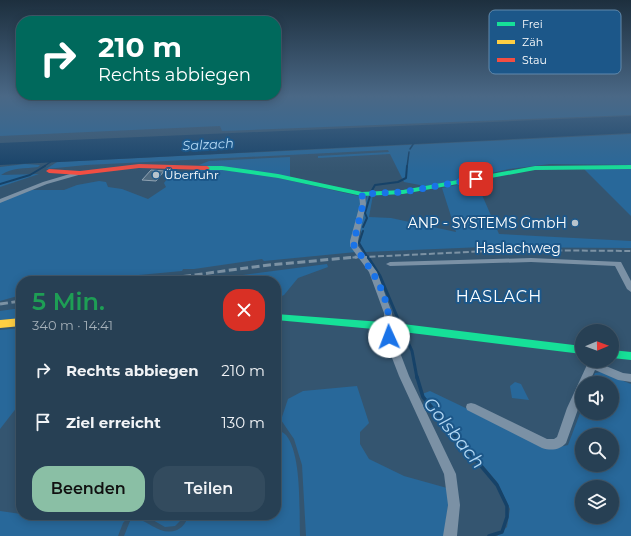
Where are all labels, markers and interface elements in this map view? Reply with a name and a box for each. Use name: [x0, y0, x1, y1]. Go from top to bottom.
legend: [489, 10, 621, 74]
text: Frei: [522, 17, 543, 31]
text: 210 m: [98, 30, 182, 64]
icon: right: [32, 32, 84, 84]
text: Zäh: [522, 35, 543, 49]
text: Stau: [522, 53, 547, 67]
text: Rechts abbiegen: [98, 64, 251, 86]
water label: Salzach: [182, 135, 234, 153]
pin: [459, 162, 493, 196]
place label: Überfuhr: [164, 167, 219, 182]
icon: arrive: [465, 168, 487, 190]
marker: Überfuhr: [151, 170, 161, 180]
place label: ANP - SYSTEMS GmbH: [408, 214, 567, 232]
marker: ANP - SYSTEMS GmbH: [570, 218, 580, 228]
street label: Haslachweg: [475, 239, 561, 257]
text: 5 Min.: [32, 287, 105, 316]
district label: HASLACH: [456, 287, 542, 306]
button: close: [223, 289, 265, 331]
position arrow: [368, 316, 410, 358]
text: 340 m · 14:41: [32, 317, 113, 333]
north arrow: [575, 324, 619, 368]
map controls: [575, 324, 619, 524]
icon: right: [32, 359, 54, 381]
text: Rechts abbiegen: [66, 361, 199, 380]
text: 210 m: [221, 361, 265, 380]
button: sound: [575, 376, 619, 420]
water label: Golsbach: [419, 393, 489, 473]
icon: arrive: [32, 411, 54, 433]
text: Ziel erreicht: [66, 413, 161, 432]
text: 130 m: [221, 413, 265, 432]
button: search: [575, 428, 619, 472]
button: Beenden: [32, 466, 145, 512]
button: Teilen: [153, 466, 265, 512]
button: layers: [575, 480, 619, 524]

